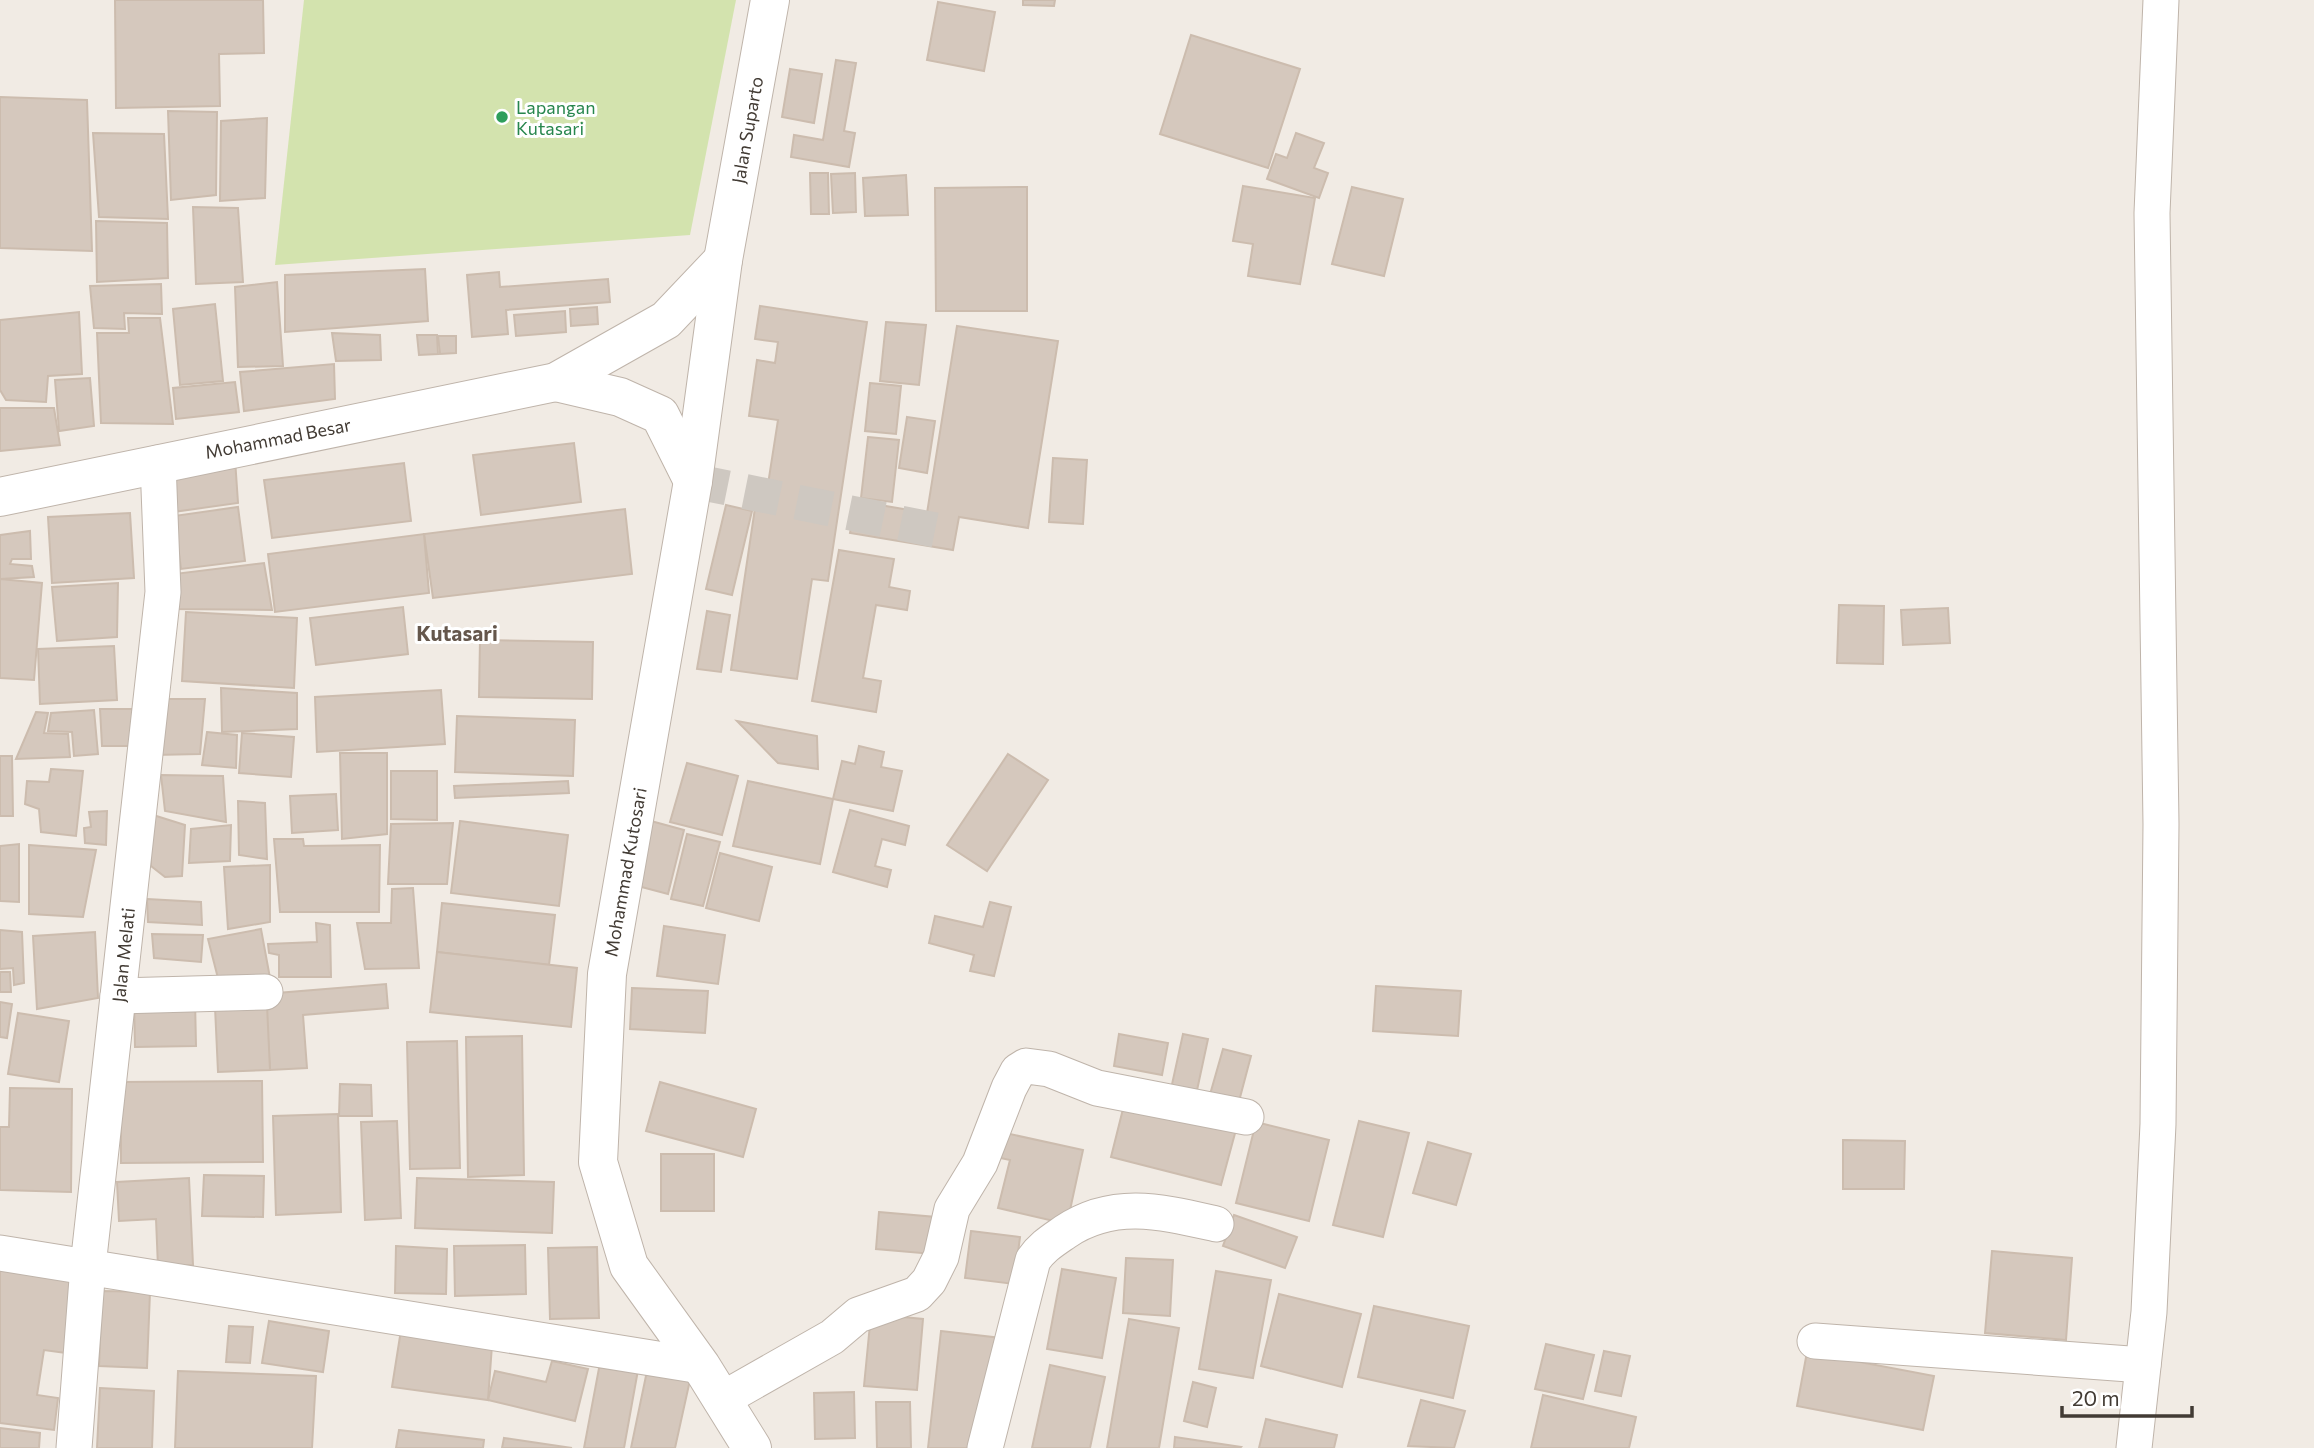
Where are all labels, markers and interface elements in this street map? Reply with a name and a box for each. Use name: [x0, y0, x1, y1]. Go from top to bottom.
street label: Jalan Suparto: [727, 75, 767, 185]
place label: Lapangan Kutasari: [516, 96, 595, 139]
marker: Lapangan Kutasari: [494, 109, 510, 125]
street label: Mohammad Besar: [203, 413, 353, 463]
district label: Kutasari: [416, 620, 498, 645]
street label: Mohammad Kutosari: [599, 786, 651, 958]
street label: Jalan Melati: [107, 907, 139, 1003]
scale bar: [2062, 1374, 2192, 1418]
text: 20 m: [2072, 1385, 2120, 1410]

